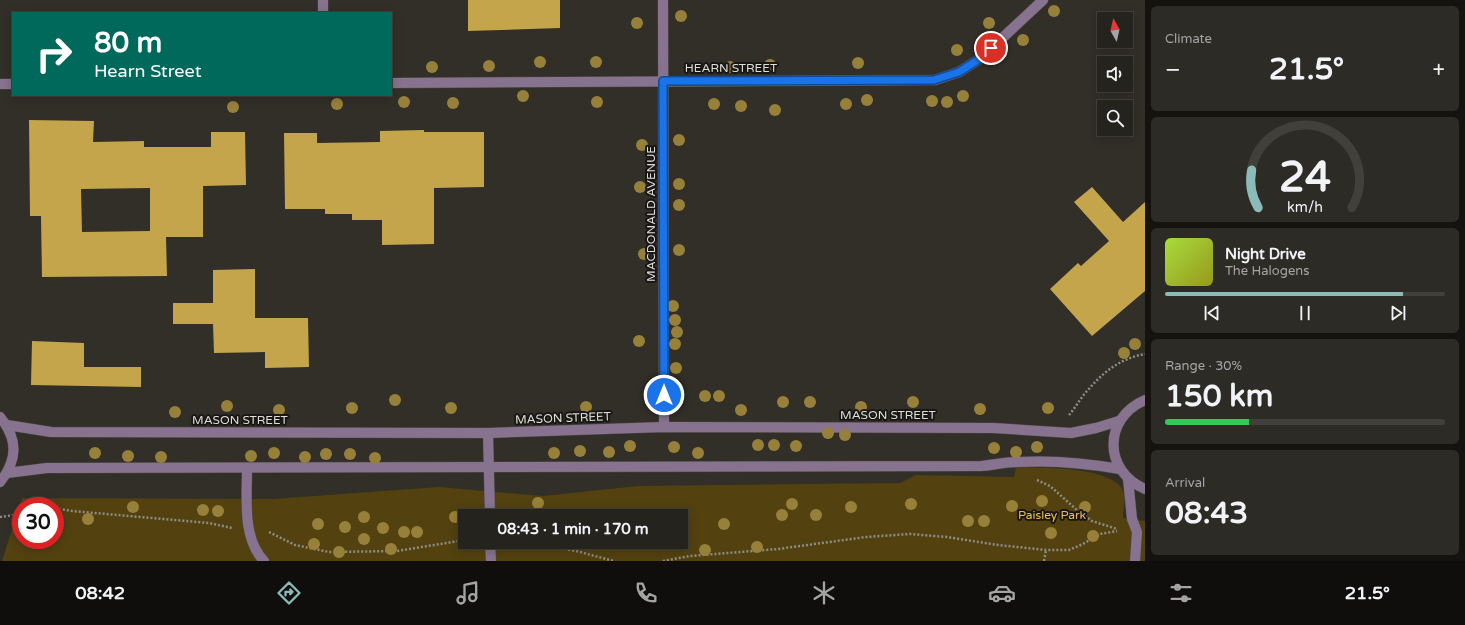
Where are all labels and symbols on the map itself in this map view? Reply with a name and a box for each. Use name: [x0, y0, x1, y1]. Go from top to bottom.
north arrow: [1097, 12, 1133, 48]
pin: [974, 31, 1008, 65]
street label: HEARN STREET: [685, 61, 778, 75]
street label: MACDONALD AVENUE: [644, 146, 658, 282]
position arrow: [643, 374, 685, 416]
street label: MASON STREET: [840, 408, 937, 422]
street label: MASON STREET: [515, 409, 612, 427]
street label: MASON STREET: [192, 413, 289, 427]
speed limit sign: 30: [12, 497, 64, 549]
park label: Paisley Park: [1018, 508, 1087, 522]

